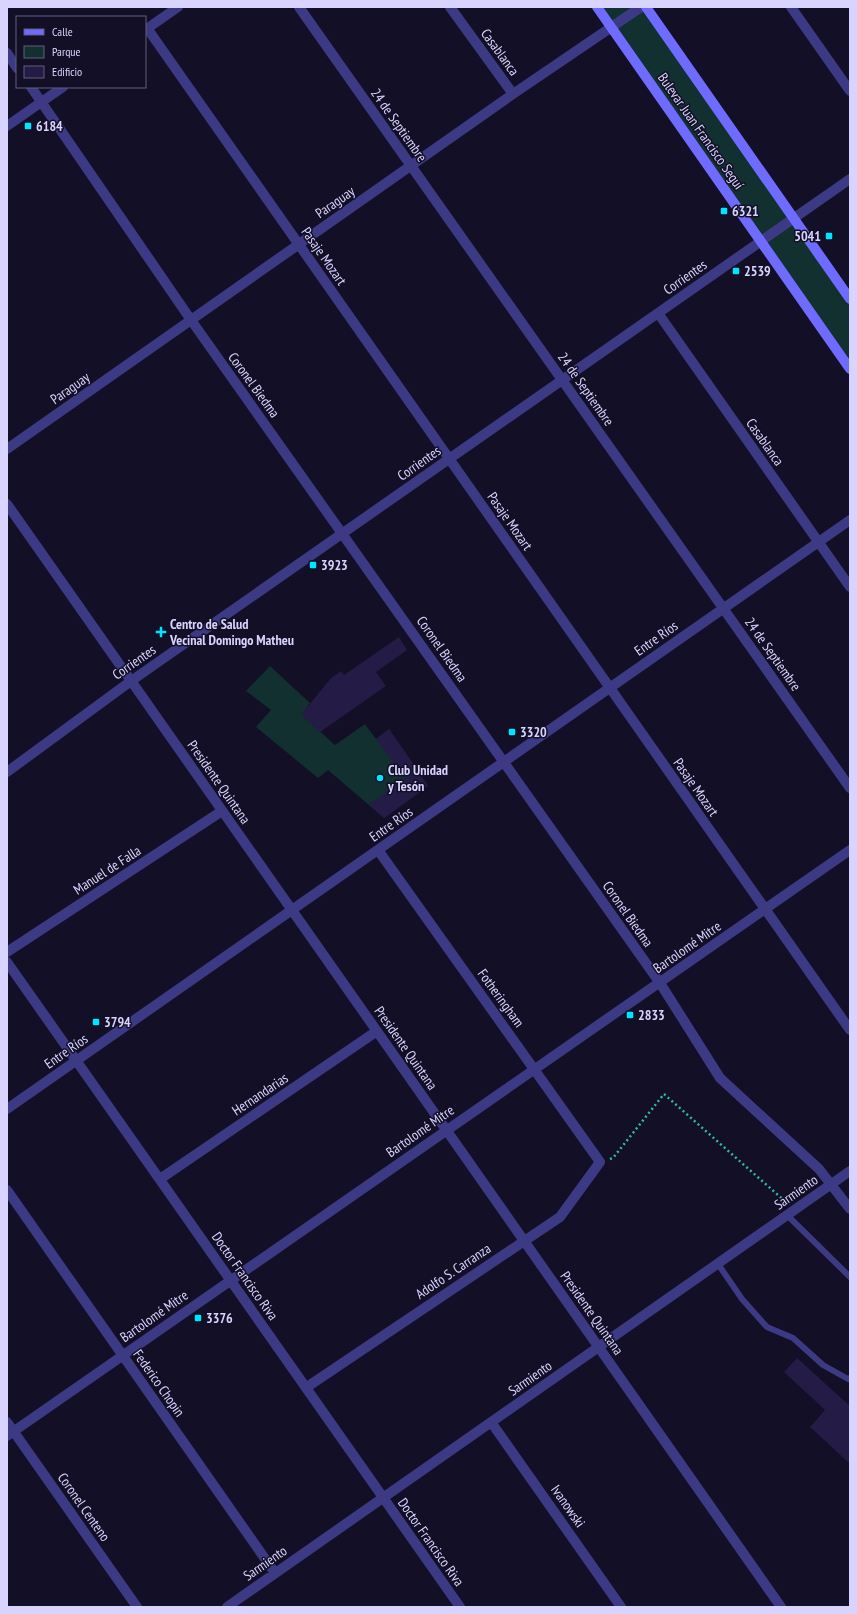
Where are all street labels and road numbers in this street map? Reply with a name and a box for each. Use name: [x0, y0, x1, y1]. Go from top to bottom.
street label: Casablanca: [477, 25, 523, 79]
street label: Bulevar Juan Francisco Seguí: [654, 69, 748, 193]
street label: 24 de Septiembre: [367, 85, 431, 165]
street label: Paraguay: [312, 182, 359, 222]
street label: Pasaje Mozart: [297, 223, 351, 289]
street label: Corrientes: [660, 255, 710, 298]
street label: Coronel Biedma: [224, 349, 284, 421]
street label: 24 de Septiembre: [554, 349, 618, 429]
street label: Paraguay: [47, 368, 94, 408]
street label: Casablanca: [742, 415, 788, 469]
street label: Corrientes: [394, 441, 444, 484]
street label: Pasaje Mozart: [483, 488, 537, 554]
street label: Coronel Biedma: [413, 613, 471, 685]
street label: 24 de Septiembre: [741, 614, 805, 694]
street label: Entre Ríos: [631, 616, 681, 659]
street label: Corrientes: [109, 640, 159, 683]
street label: Presidente Quintana: [184, 737, 254, 827]
street label: Pasaje Mozart: [669, 754, 723, 820]
street label: Entre Ríos: [366, 802, 416, 845]
street label: Manuel de Falla: [70, 841, 144, 899]
street label: Coronel Biedma: [599, 878, 657, 950]
street label: Bartolomé Mitre: [650, 917, 725, 977]
street label: Fotheringham: [474, 965, 528, 1031]
street label: Presidente Quintana: [371, 1003, 441, 1093]
street label: Entre Ríos: [41, 1029, 91, 1072]
street label: Hernandarias: [228, 1069, 292, 1119]
street label: Bartolomé Mitre: [383, 1101, 458, 1161]
street label: Sarmiento: [771, 1170, 821, 1214]
street label: Doctor Francisco Riva: [208, 1228, 282, 1324]
street label: Adolfo S. Carranza: [412, 1239, 494, 1303]
street label: Presidente Quintana: [557, 1268, 627, 1358]
street label: Bartolomé Mitre: [117, 1286, 192, 1346]
street label: Federico Chopin: [129, 1346, 189, 1420]
street label: Sarmiento: [505, 1356, 555, 1400]
street label: Coronel Centeno: [54, 1469, 114, 1545]
street label: Ivanowski: [547, 1481, 589, 1531]
street label: Doctor Francisco Riva: [394, 1494, 468, 1590]
street label: Sarmiento: [240, 1541, 290, 1585]

